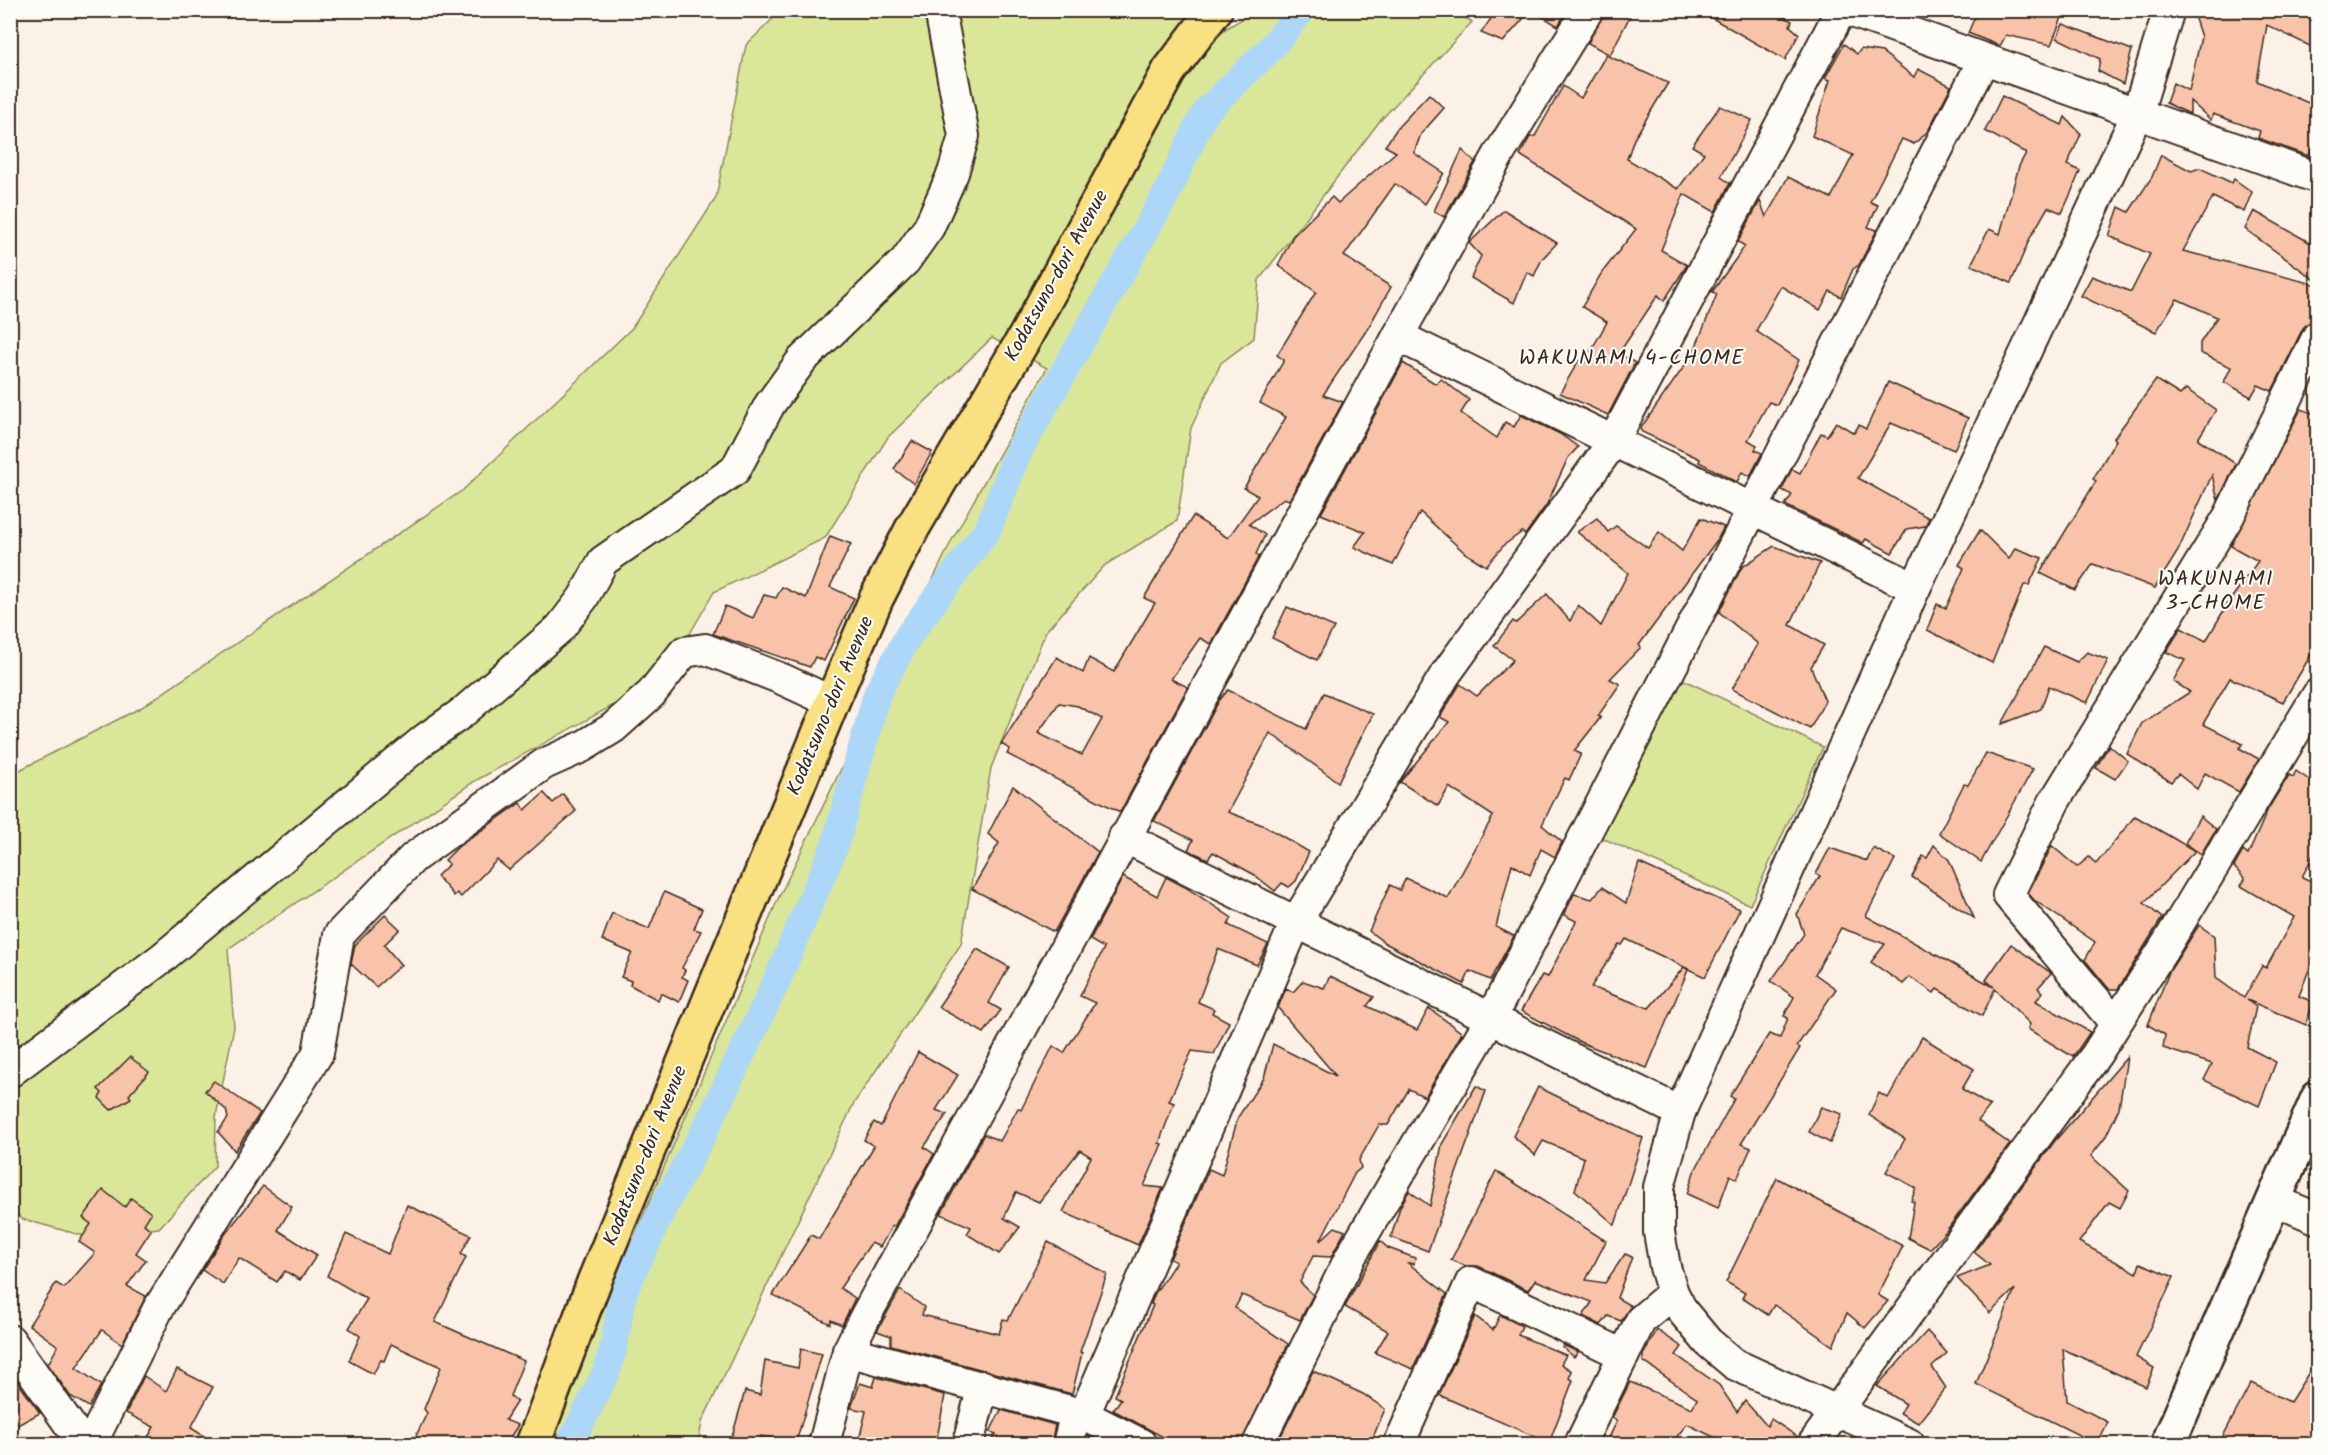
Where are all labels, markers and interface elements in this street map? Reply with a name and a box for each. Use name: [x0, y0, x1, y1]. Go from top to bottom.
street label: Kodatsuno-dori Avenue: [996, 184, 1118, 368]
district label: WAKUNAMI 4-CHOME: [1519, 342, 1745, 375]
district label: WAKUNAMI 3-CHOME: [2158, 563, 2274, 620]
street label: Kodatsuno-dori Avenue: [779, 611, 883, 801]
street label: Kodatsuno-dori Avenue: [595, 1061, 697, 1251]

